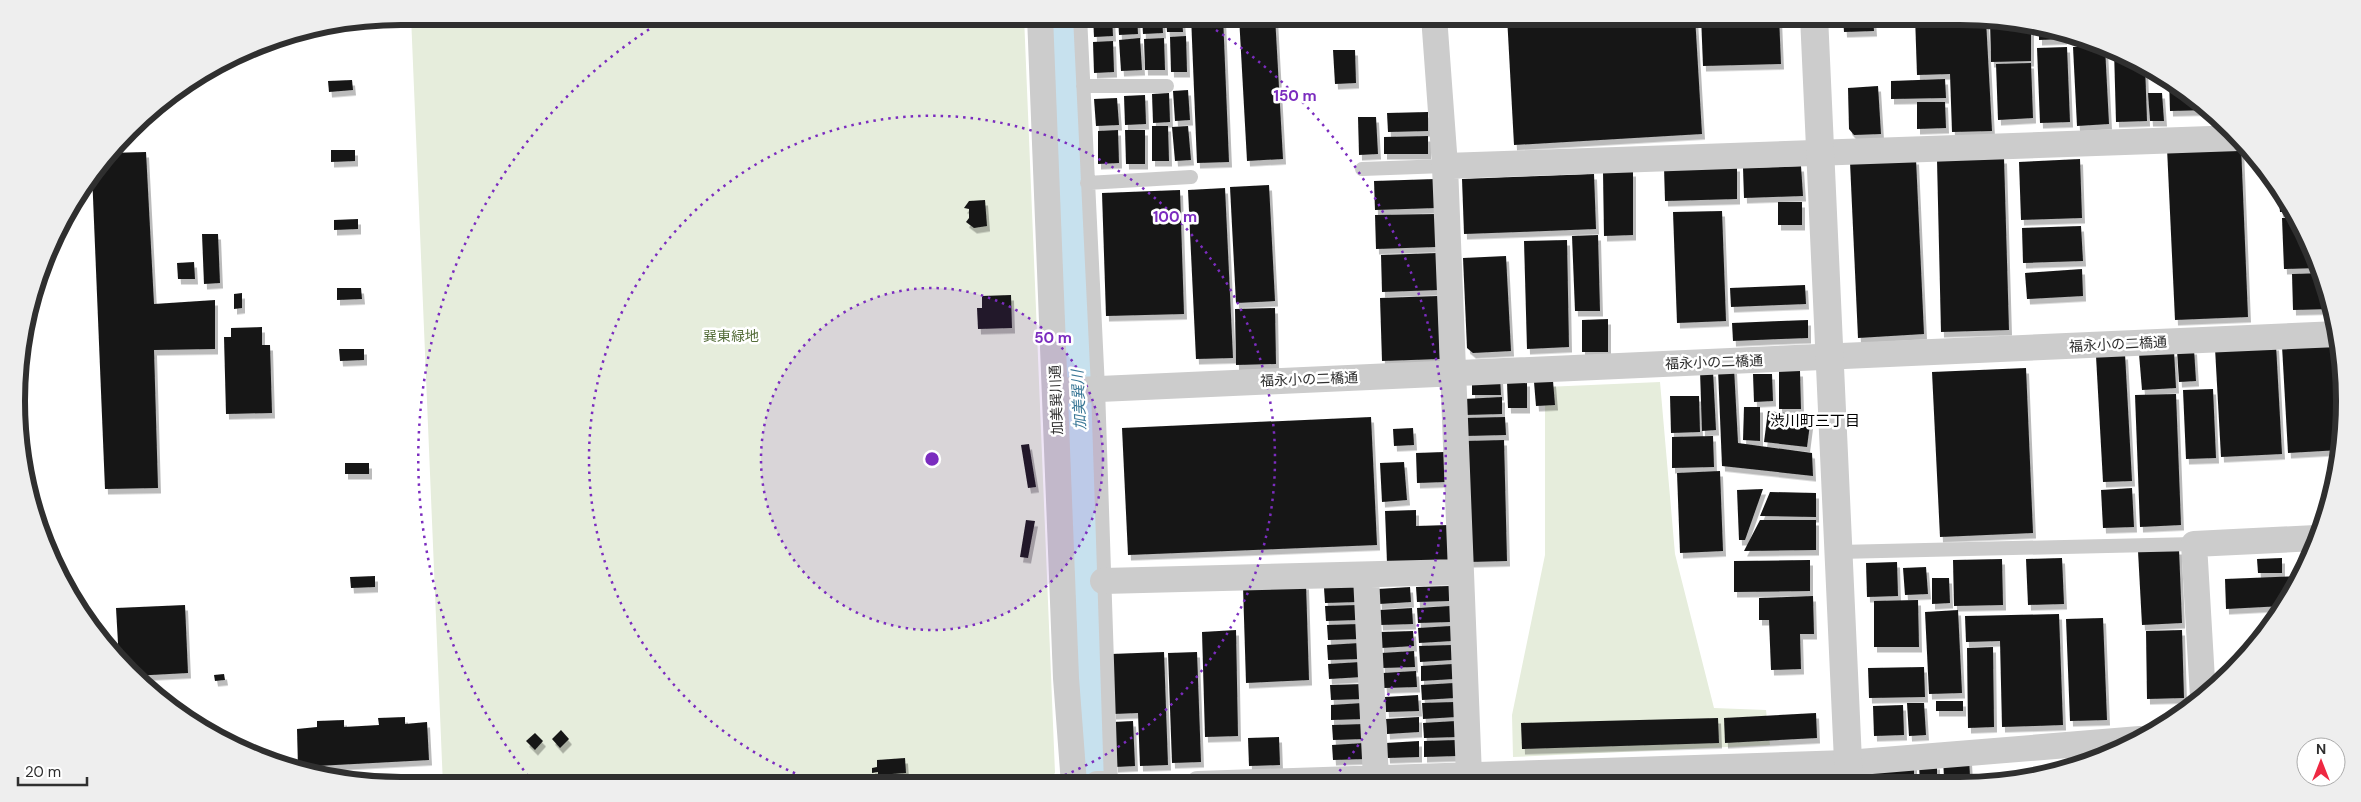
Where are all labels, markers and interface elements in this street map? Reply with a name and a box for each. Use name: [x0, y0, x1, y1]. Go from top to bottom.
text: 150 m: [1274, 86, 1317, 106]
text: 100 m: [1153, 207, 1197, 227]
park label: 巽東緑地: [703, 327, 759, 345]
text: 50 m: [1034, 328, 1072, 348]
street label: 福永小の二橋通: [2069, 332, 2167, 356]
street label: 福永小の二橋通: [1665, 351, 1763, 373]
street label: 加美巽川通: [1046, 365, 1066, 435]
water label: 加美巽川: [1067, 368, 1091, 430]
street label: 福永小の二橋通: [1260, 368, 1358, 390]
district label: 渋川町三丁目: [1770, 411, 1860, 431]
centre of rings: [923, 450, 941, 468]
north arrow: [2296, 737, 2346, 787]
text: N: [2316, 740, 2326, 758]
scale bar: [18, 754, 86, 786]
text: 20 m: [25, 762, 61, 782]

